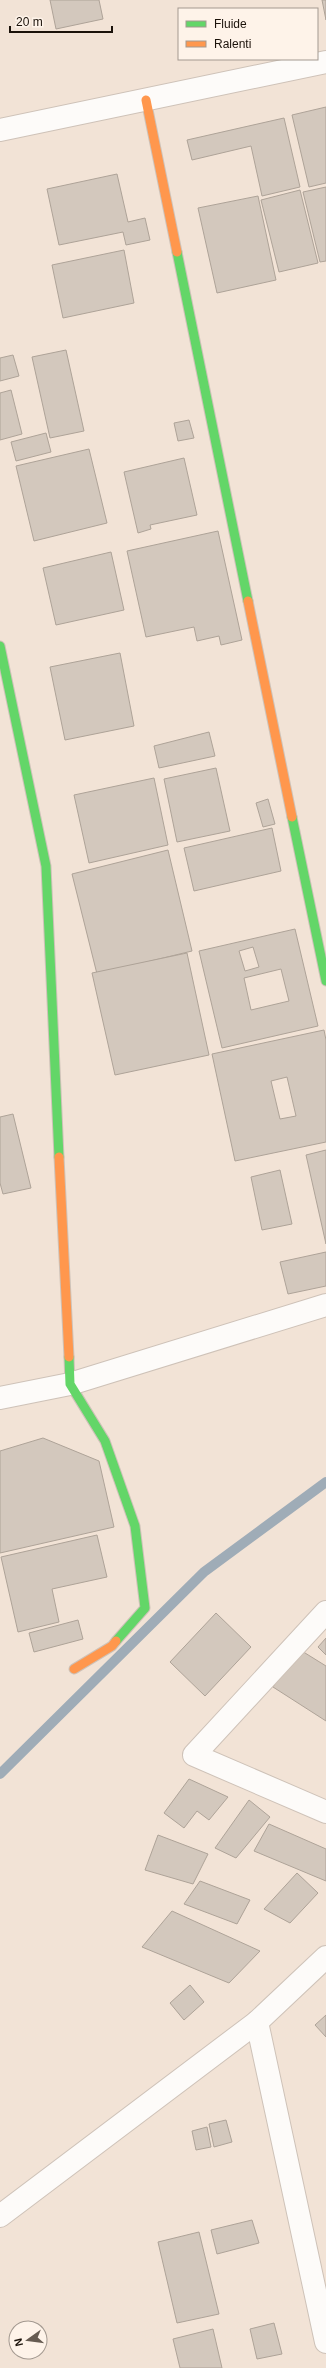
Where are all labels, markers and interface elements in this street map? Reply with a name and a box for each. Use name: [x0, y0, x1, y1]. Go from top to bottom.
scale bar: [10, 8, 112, 34]
legend: [178, 8, 318, 60]
text: 20 m: [16, 15, 43, 29]
text: Fluide: [214, 17, 247, 31]
text: Ralenti: [214, 37, 251, 51]
north arrow: [8, 2320, 48, 2360]
text: N: [12, 2337, 25, 2348]

